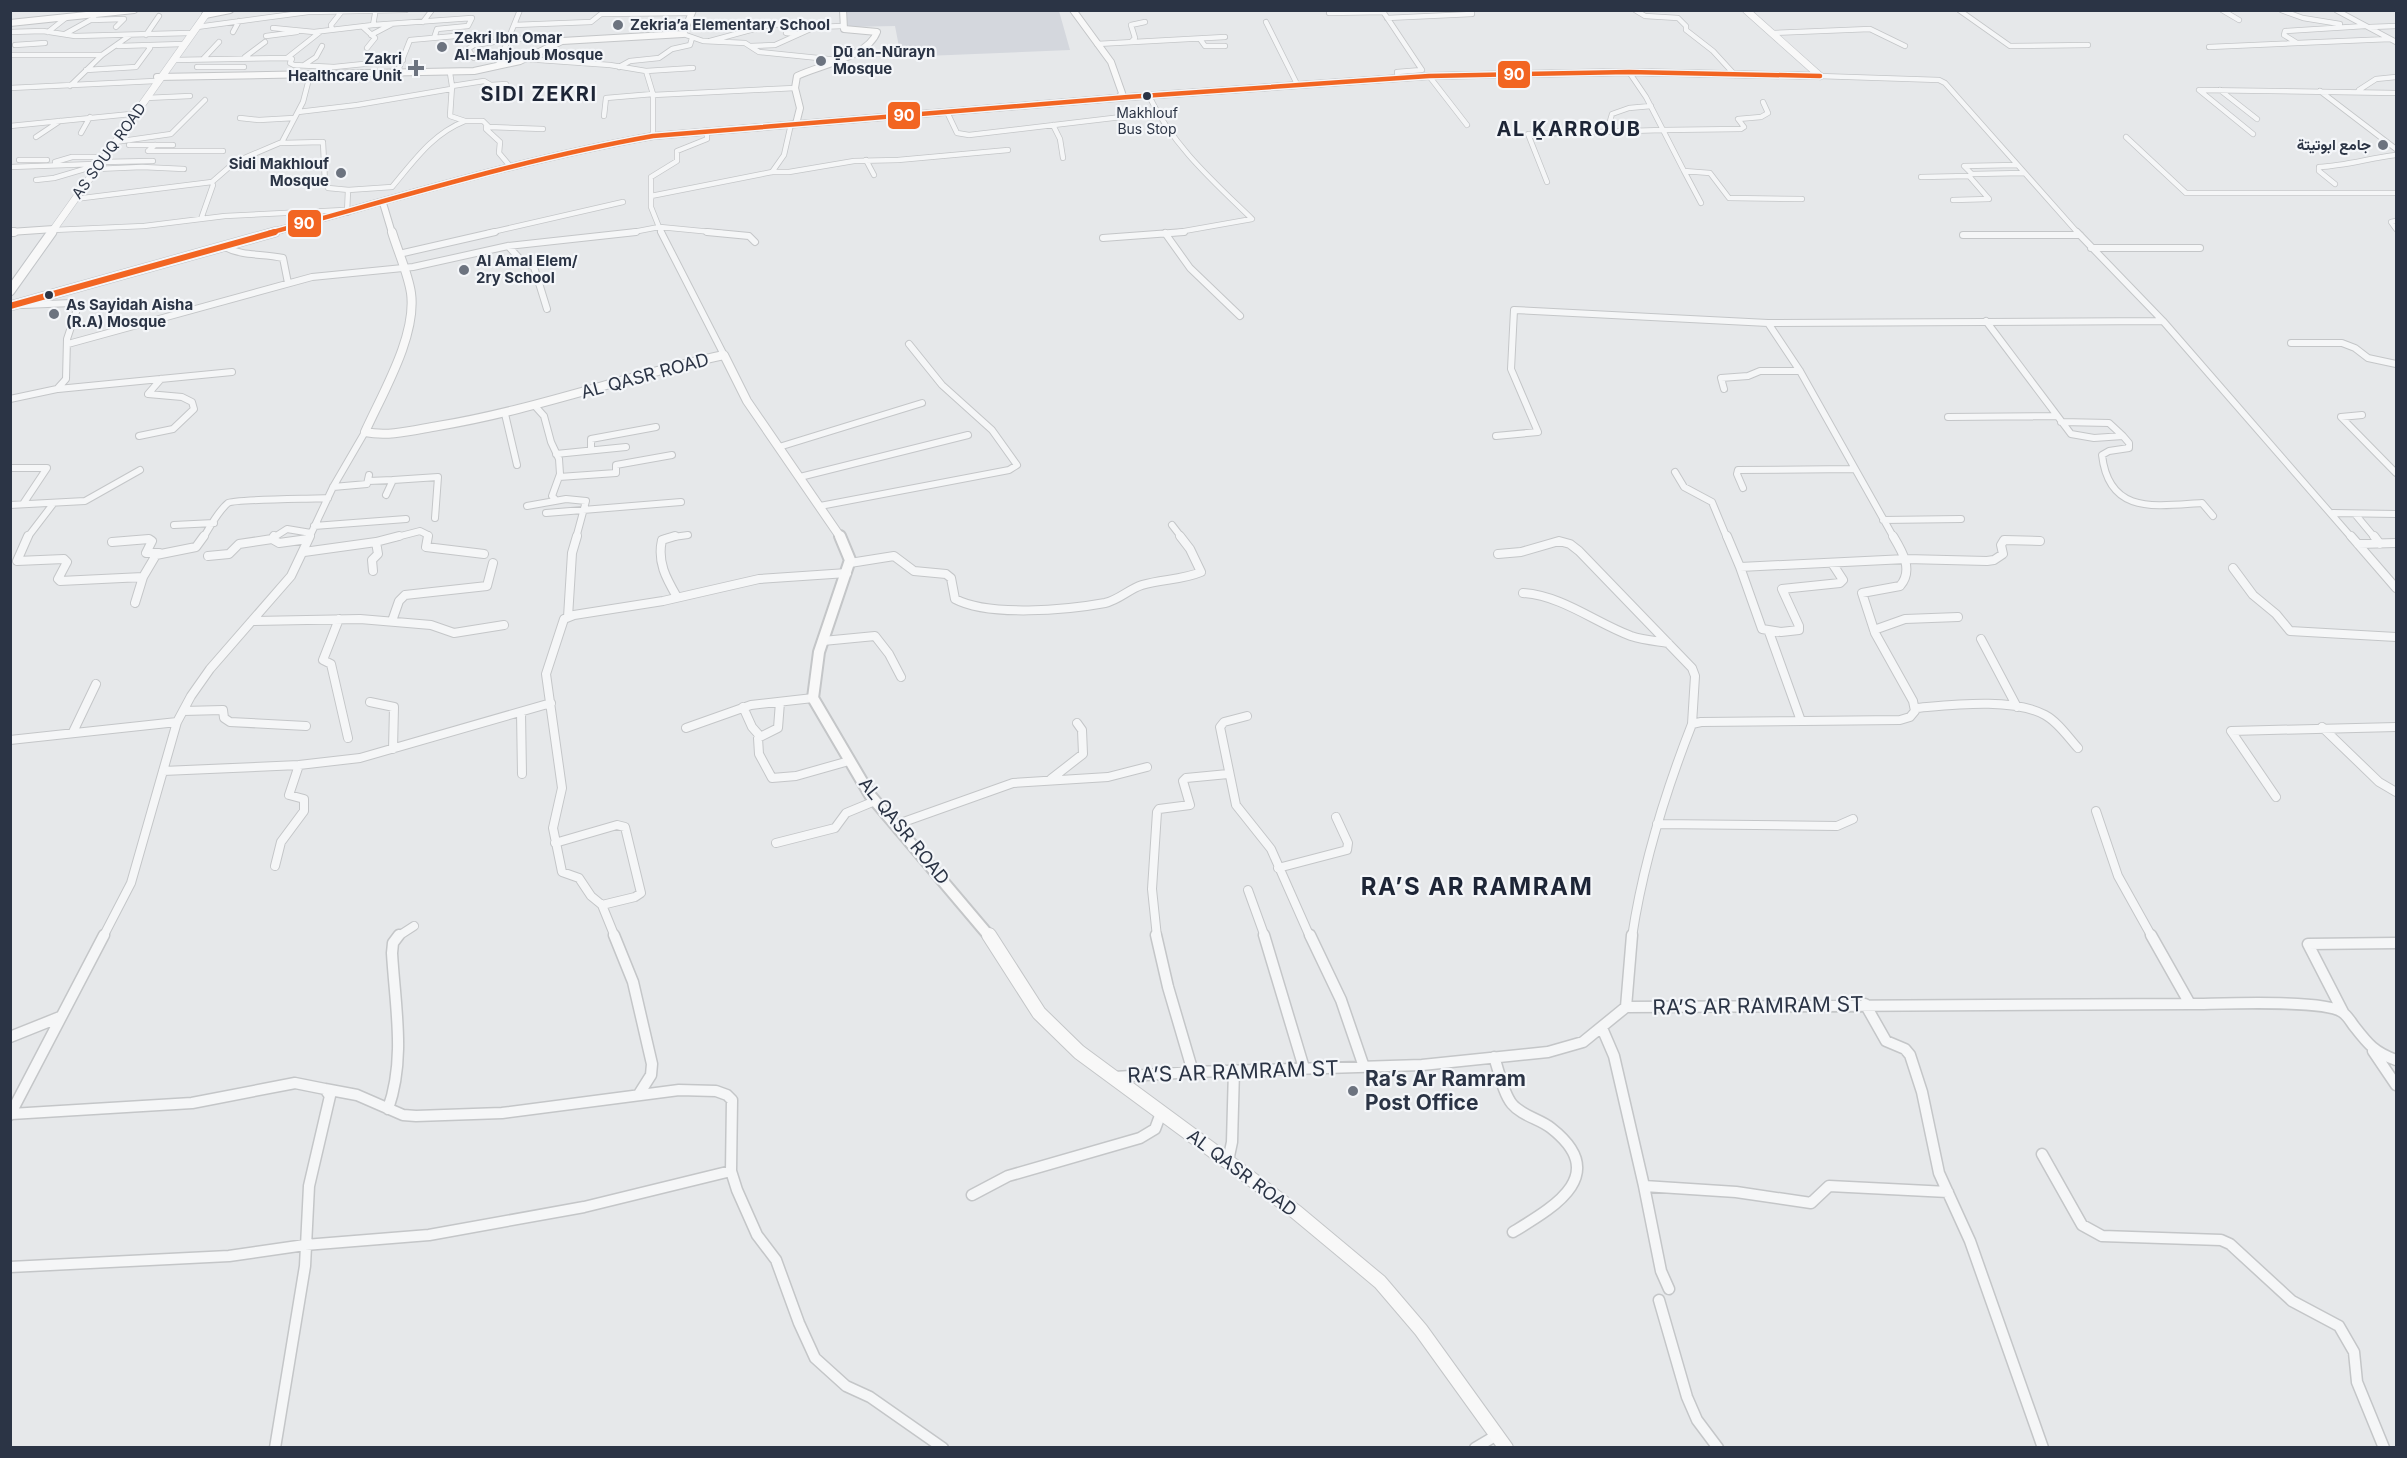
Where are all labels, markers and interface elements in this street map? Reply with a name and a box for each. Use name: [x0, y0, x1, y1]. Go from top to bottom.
place label: Zekria’a Elementary School: [630, 15, 830, 34]
marker: Zekria’a Elementary School: [611, 18, 625, 32]
place label: Zekri Ibn Omar Al-Mahjoub Mosque: [454, 28, 603, 64]
marker: Zekri Ibn Omar Al-Mahjoub Mosque: [435, 40, 449, 54]
place label: Ḏū an-Nūrayn Mosque: [833, 42, 935, 78]
place label: Zakri Healthcare Unit: [288, 49, 403, 85]
marker: Ḏū an-Nūrayn Mosque: [814, 54, 828, 68]
marker: Zakri Healthcare Unit: [407, 59, 425, 77]
line badge: 90: [1497, 60, 1531, 89]
text: 90: [1503, 64, 1525, 84]
district label: SIDI ZEKRI: [480, 82, 598, 106]
marker: Makhlouf Bus Stop: [1141, 90, 1153, 102]
street label: AS SOUQ ROAD: [67, 99, 150, 202]
line badge: 90: [887, 101, 921, 130]
place label: Makhlouf Bus Stop: [1116, 104, 1178, 137]
text: 90: [893, 105, 915, 125]
district label: AL ḴARROUB: [1497, 117, 1641, 141]
place label: جامع ابوتيتة: [2297, 135, 2371, 155]
marker: جامع ابوتيتة: [2376, 138, 2390, 152]
place label: Sidi Makhlouf Mosque: [229, 154, 329, 190]
marker: Sidi Makhlouf Mosque: [334, 166, 348, 180]
line badge: 90: [287, 209, 322, 238]
text: 90: [293, 213, 315, 233]
place label: Al Amal Elem/ 2ry School: [476, 251, 578, 287]
marker: Al Amal Elem/ 2ry School: [457, 263, 471, 277]
unlabelled marker: [43, 289, 55, 301]
place label: As Sayidah Aisha (R.A) Mosque: [66, 295, 193, 331]
marker: As Sayidah Aisha (R.A) Mosque: [47, 307, 61, 321]
street label: AL QASR ROAD: [579, 348, 711, 403]
street label: AL QASR ROAD: [855, 773, 954, 888]
district label: RA’S AR RAMRAM: [1361, 872, 1593, 901]
street label: RA’S AR RAMRAM ST: [1652, 991, 1864, 1020]
street label: RA’S AR RAMRAM ST: [1127, 1055, 1339, 1088]
place label: Ra’s Ar Ramram Post Office: [1365, 1066, 1526, 1115]
marker: Ra’s Ar Ramram Post Office: [1346, 1084, 1360, 1098]
street label: AL QASR ROAD: [1183, 1125, 1301, 1221]

